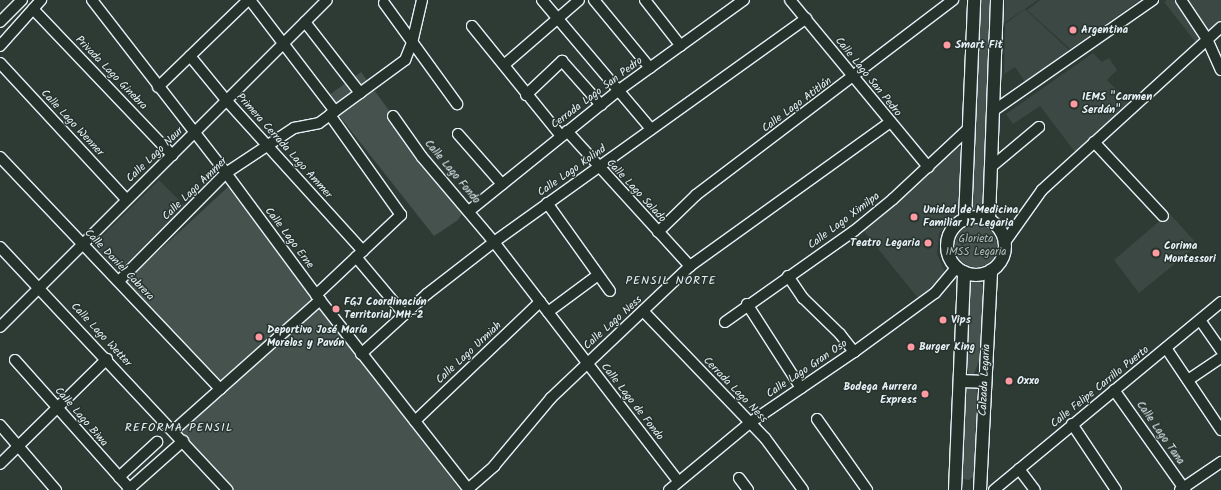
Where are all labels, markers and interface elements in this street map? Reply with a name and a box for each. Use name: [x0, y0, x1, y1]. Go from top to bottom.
place label: Argentina: [1081, 23, 1128, 37]
marker: Argentina: [1068, 25, 1078, 35]
street label: Privada Lago Ginebra: [72, 33, 150, 113]
street label: Calle Lago San Pedro: [832, 35, 904, 119]
place label: Smart Fit: [955, 38, 1003, 52]
marker: Smart Fit: [942, 40, 952, 50]
street label: Cerrada Lago San Pedro: [549, 54, 645, 132]
street label: Calle Lago Atitlán: [760, 74, 834, 136]
street label: Calle Lago Wenner: [38, 87, 106, 159]
street label: Primera Cerrada Lago Ammer: [233, 91, 335, 201]
place label: IEMS "Carmen Serdán": [1082, 91, 1152, 117]
marker: IEMS "Carmen Serdán": [1069, 99, 1079, 109]
street label: Calle Lago Naur: [124, 125, 186, 185]
street label: Calle Lago Fondo: [421, 137, 483, 207]
street label: Calle Lago Kolind: [535, 143, 609, 199]
street label: Calle Lago Ammer: [160, 155, 230, 223]
street label: Calle Lago Salado: [603, 157, 669, 225]
street label: Calle Lago Ximilpa: [806, 190, 882, 252]
place label: Unidad de Medicina Familiar 17 Legaria: [923, 204, 1018, 230]
street label: Calle Lago Erne: [262, 205, 316, 271]
marker: Unidad de Medicina Familiar 17 Legaria: [908, 211, 920, 223]
street label: Calle Daniel Cabrera: [82, 227, 156, 303]
park label: Glorieta IMSS Legaria: [946, 233, 1006, 259]
place label: Teatro Legaria: [850, 236, 920, 250]
marker: Teatro Legaria: [923, 238, 933, 248]
place label: Corima Montessori: [1164, 240, 1216, 266]
marker: Corima Montessori: [1151, 248, 1161, 258]
district label: PENSIL NORTE: [625, 274, 717, 288]
street label: Calle Lago Ness: [581, 293, 645, 353]
place label: FGJ Coordinación Territorial MH-2: [344, 296, 427, 322]
street label: Calle Lago Wetter: [68, 300, 134, 370]
marker: FGJ Coordinación Territorial MH-2: [331, 304, 341, 314]
place label: Vips: [951, 313, 971, 327]
marker: Vips: [938, 315, 948, 325]
street label: Calle Lago Urmiah: [433, 319, 505, 387]
place label: Deportivo José María Morelos y Pavón: [267, 324, 367, 350]
marker: Deportivo José María Morelos y Pavón: [254, 332, 264, 342]
street label: Calle Lago Gran Oso: [764, 337, 850, 401]
place label: Burger King: [919, 340, 975, 354]
marker: Burger King: [906, 342, 916, 352]
street label: Calle Felipe Carrillo Puerto: [1048, 343, 1152, 431]
street label: Calzada Legaria: [977, 344, 993, 416]
street label: Cerrada Lago Ness: [700, 354, 770, 426]
street label: Calle Lago de Fondo: [598, 361, 666, 443]
place label: Oxxo: [1017, 374, 1039, 388]
marker: Oxxo: [1004, 376, 1014, 386]
place label: Bodega Aurrera Express: [843, 381, 917, 407]
street label: Calle Lago Biwa: [52, 385, 110, 449]
marker: Bodega Aurrera Express: [920, 389, 930, 399]
street label: Calle Lago Tana: [1133, 399, 1187, 467]
district label: REFORMA PENSIL: [125, 421, 233, 435]

